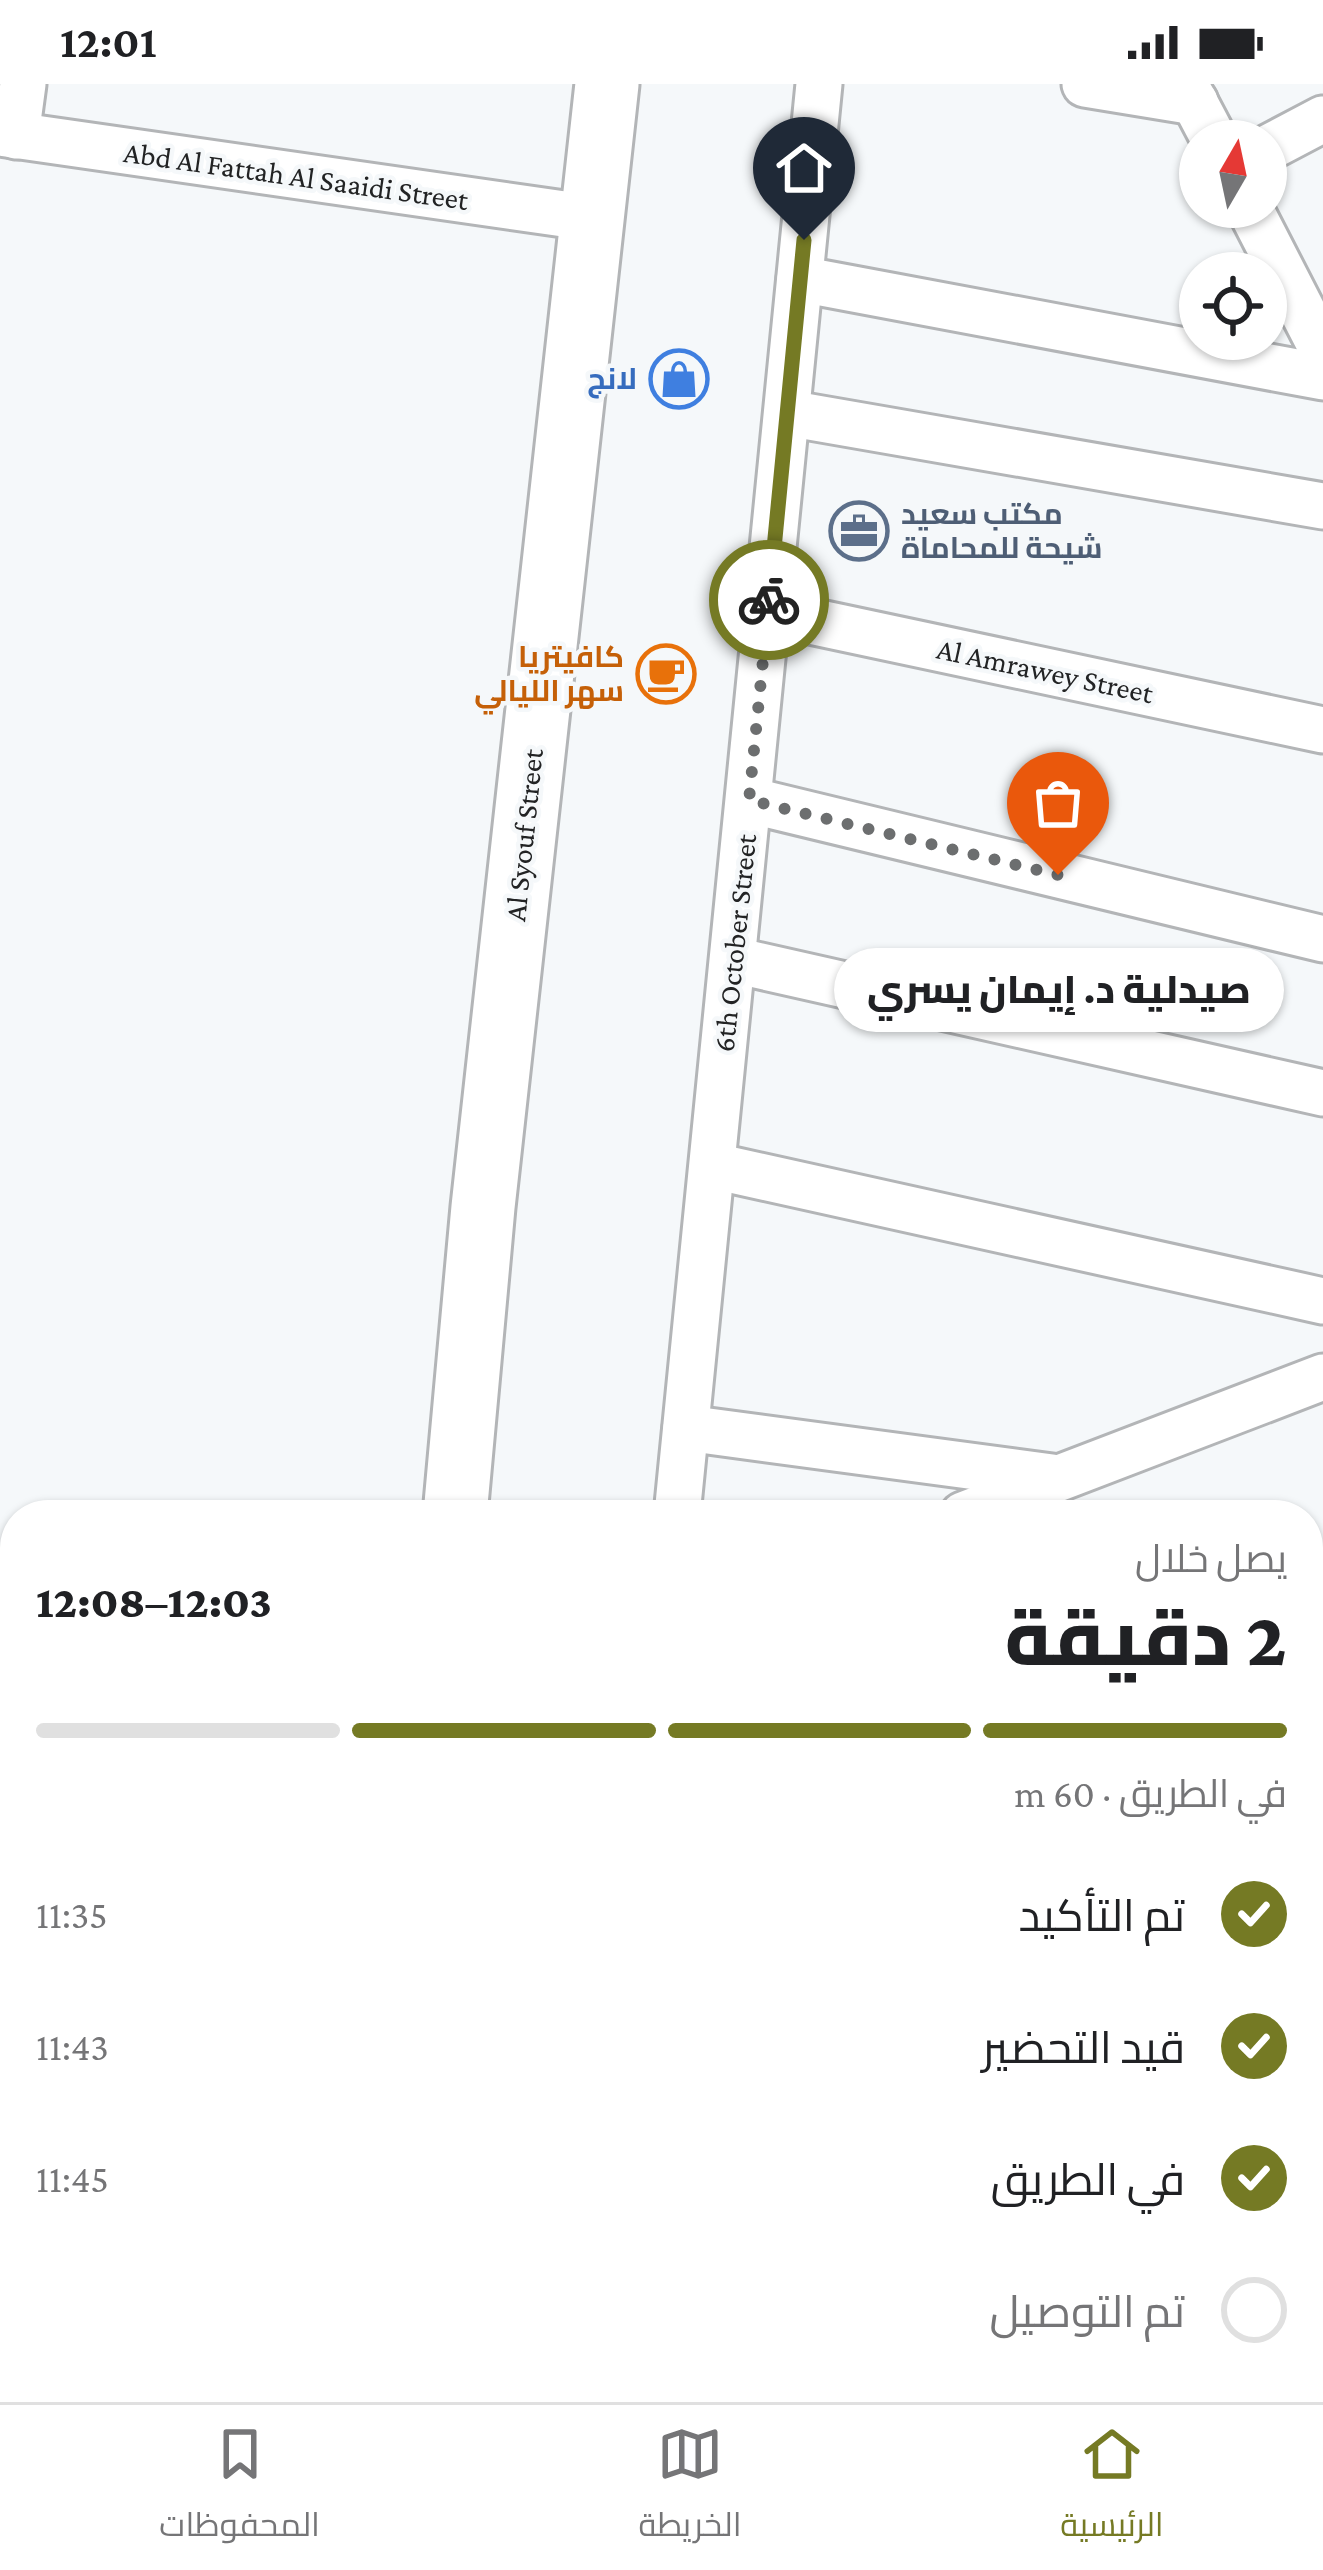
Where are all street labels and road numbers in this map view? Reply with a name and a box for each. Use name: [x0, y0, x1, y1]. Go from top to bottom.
street label: Abd Al Fattah Al Saaidi Street: [122, 135, 471, 216]
street label: Al Amrawey Street: [934, 631, 1157, 711]
street label: Al Syouf Street: [498, 746, 550, 923]
street label: 6th October Street: [707, 831, 762, 1054]

